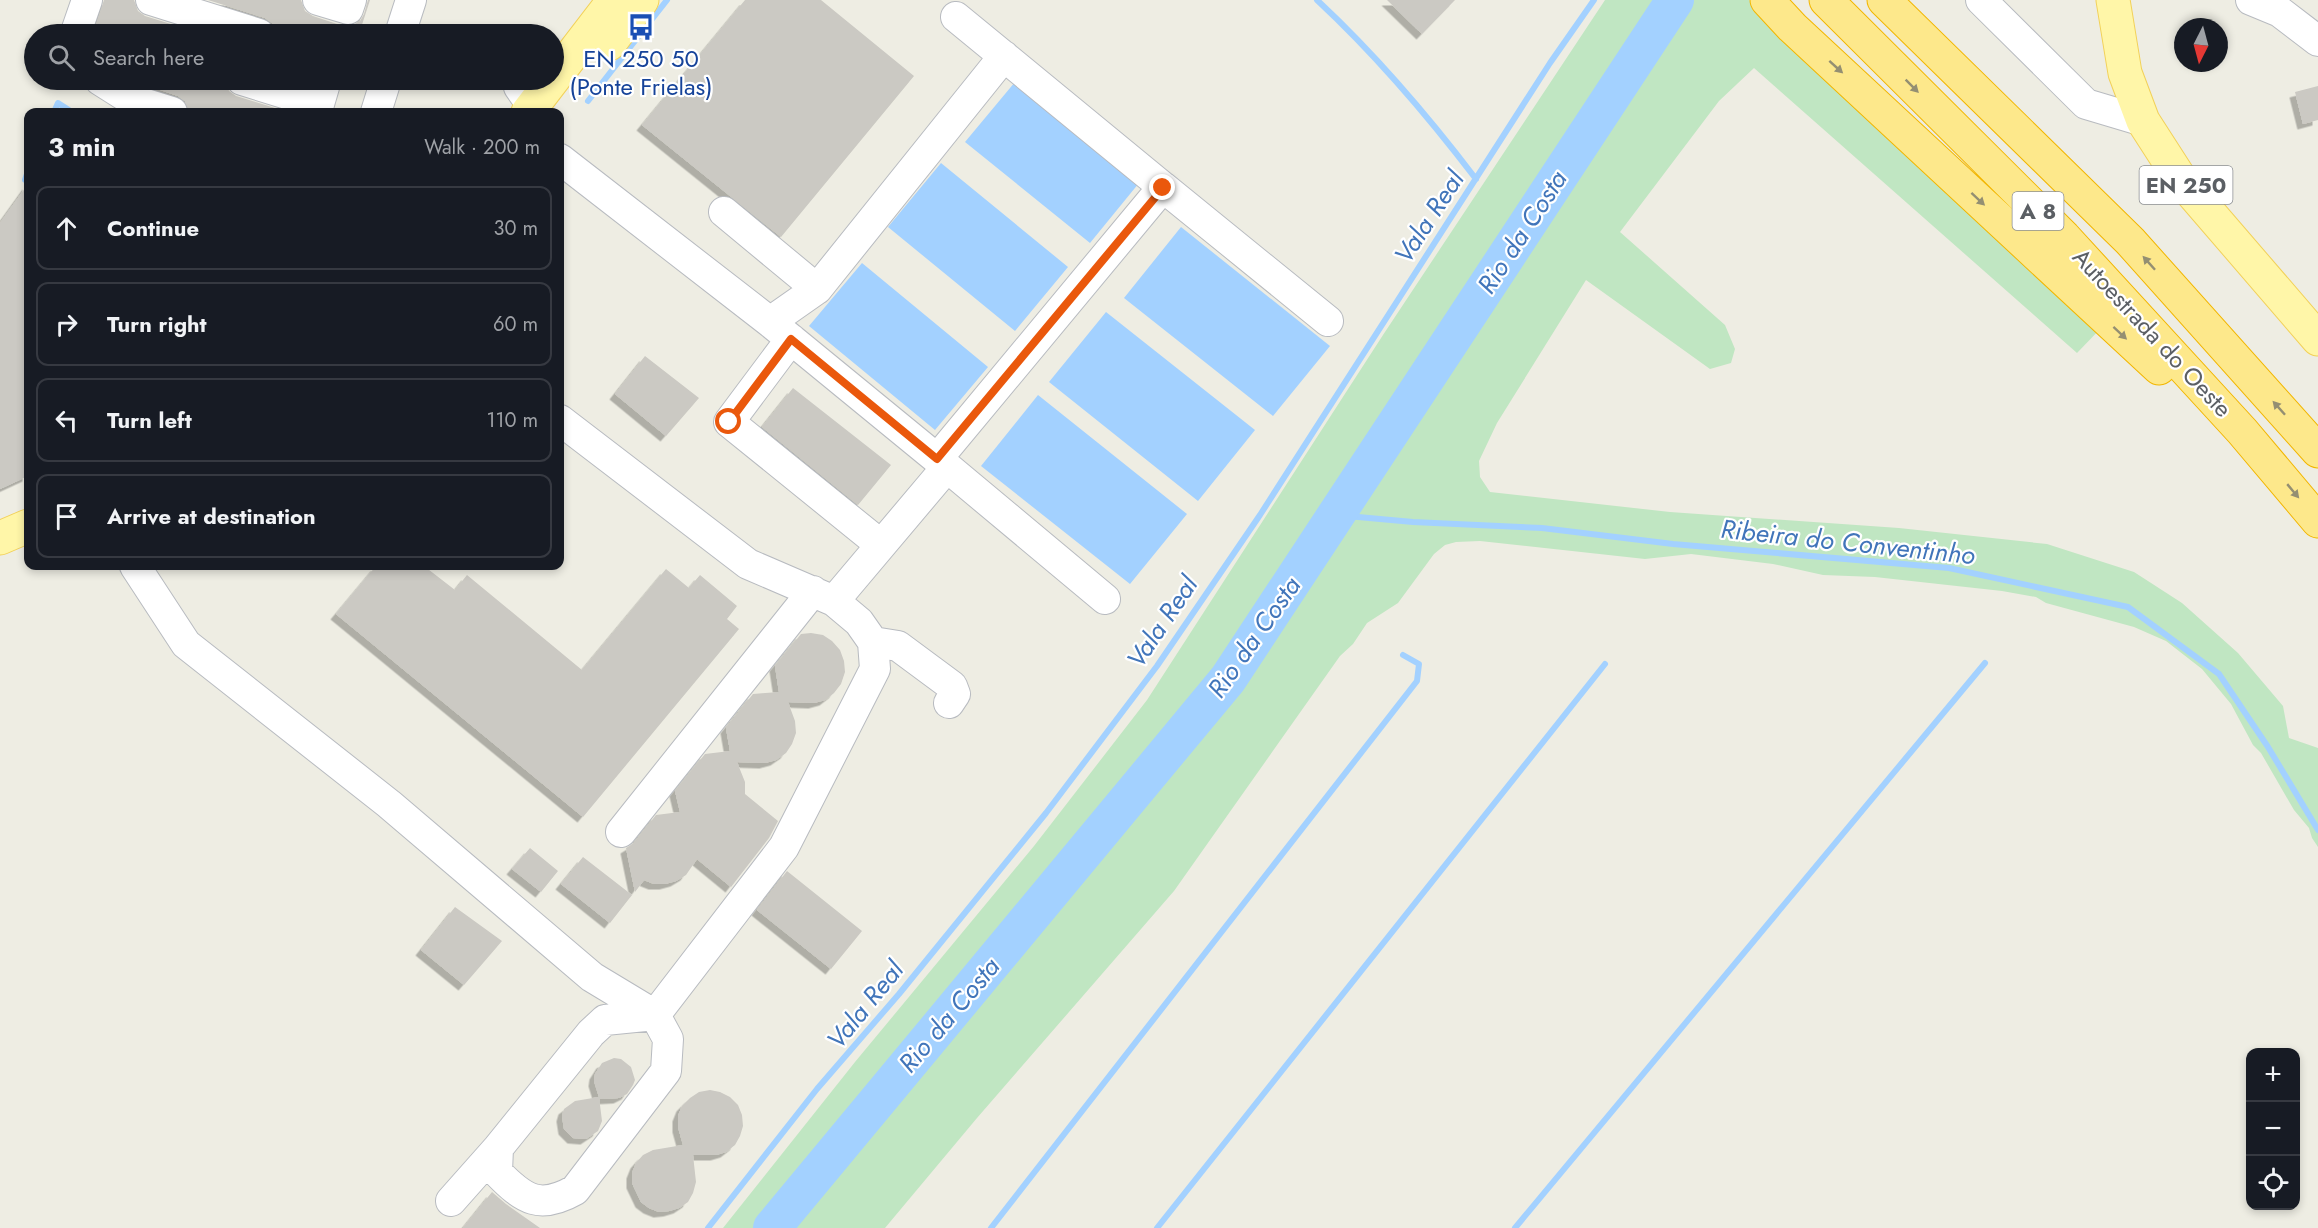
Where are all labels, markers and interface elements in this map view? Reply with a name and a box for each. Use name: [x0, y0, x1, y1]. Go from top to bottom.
bus stop icon: EN 250 50 (Ponte Frielas): [626, 12, 656, 42]
north arrow: [2174, 18, 2228, 72]
search box: [24, 24, 564, 90]
icon: search: [45, 41, 78, 74]
text: Search here: [93, 41, 204, 73]
place label: EN 250 50 (Ponte Frielas): [569, 41, 713, 104]
one-way arrow: [1828, 60, 1843, 74]
one-way arrow: [1905, 78, 1919, 92]
text: 3 min: [48, 128, 115, 166]
text: Walk · 200 m: [424, 133, 540, 162]
water label: Vala Real: [1385, 162, 1474, 271]
water label: Rio da Costa: [1468, 162, 1577, 301]
road number: EN 250: [2140, 166, 2232, 204]
route end: [1149, 174, 1175, 200]
one-way arrow: [1971, 192, 1985, 206]
road number: A 8: [2012, 192, 2064, 230]
icon: ahead: [50, 212, 83, 245]
text: Continue: [107, 212, 199, 244]
text: 30 m: [493, 214, 538, 243]
street label: Autoestrada do Oeste: [2065, 240, 2240, 425]
one-way arrow: [2142, 255, 2156, 270]
icon: right: [50, 308, 83, 341]
text: Turn right: [107, 308, 207, 340]
text: 60 m: [493, 310, 538, 339]
one-way arrow: [2113, 326, 2127, 340]
one-way arrow: [2273, 401, 2286, 416]
icon: left: [50, 404, 83, 437]
text: Turn left: [107, 404, 192, 436]
text: 110 m: [486, 406, 538, 435]
route start: [715, 408, 741, 434]
one-way arrow: [2286, 483, 2299, 498]
icon: arrive: [50, 500, 83, 533]
text: Arrive at destination: [107, 500, 316, 532]
water label: Ribeira do Conventinho: [1719, 510, 1977, 574]
water label: Vala Real: [1117, 567, 1207, 676]
water label: Rio da Costa: [1198, 568, 1310, 705]
water label: Rio da Costa: [889, 948, 1009, 1081]
water label: Vala Real: [818, 952, 913, 1057]
map controls: [2246, 1048, 2300, 1210]
button: +: [2246, 1048, 2300, 1102]
button: −: [2246, 1102, 2300, 1156]
button: locate: [2246, 1156, 2300, 1210]

